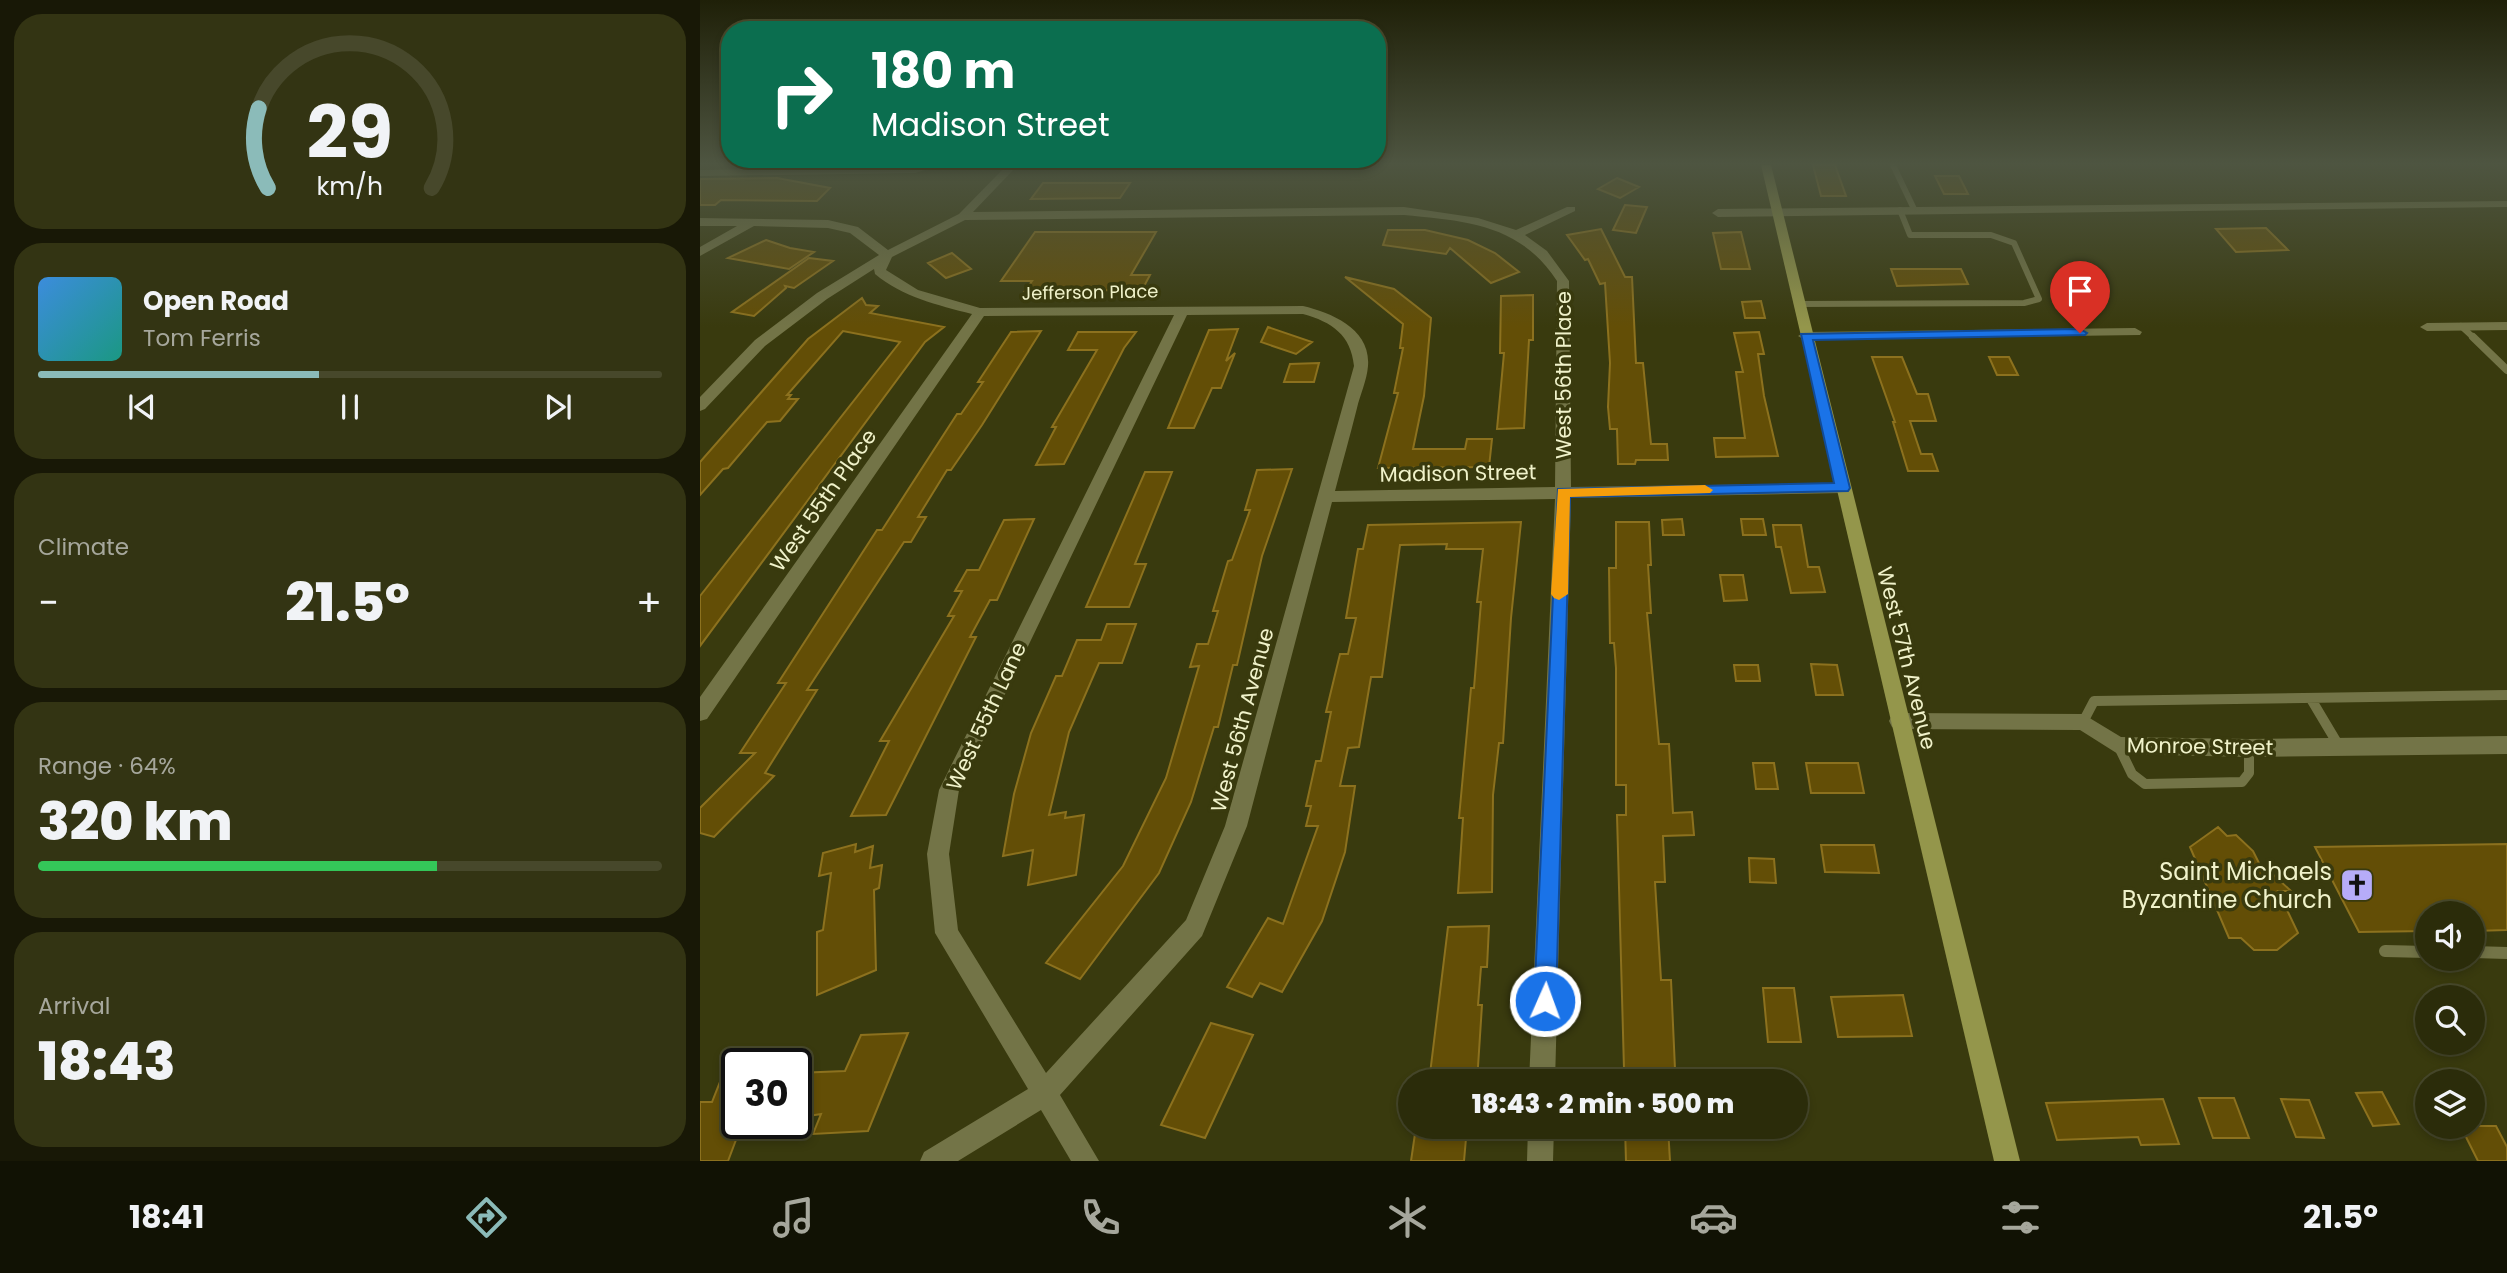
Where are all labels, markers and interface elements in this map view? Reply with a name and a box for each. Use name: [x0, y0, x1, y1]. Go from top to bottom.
text: 180 m: [871, 37, 1015, 105]
icon: right: [756, 49, 847, 140]
text: 29: [307, 82, 393, 183]
text: Madison Street: [871, 102, 1110, 147]
text: km/h: [317, 169, 383, 204]
pin: [2050, 261, 2110, 333]
icon: arrive: [2061, 272, 2099, 310]
street label: Jefferson Place: [1021, 278, 1159, 306]
text: Open Road: [143, 283, 289, 319]
street label: West 56th Place: [1549, 291, 1578, 459]
text: Tom Ferris: [143, 322, 261, 354]
icon: previous: [123, 388, 161, 426]
icon: pause: [331, 388, 369, 426]
icon: next: [539, 388, 577, 426]
street label: West 55th Place: [763, 423, 883, 577]
street label: Madison Street: [1379, 457, 1537, 489]
text: Climate: [38, 531, 129, 563]
street label: West 57th Avenue: [1870, 563, 1944, 753]
text: 21.5°: [285, 566, 410, 639]
text: −: [38, 576, 59, 629]
text: +: [636, 576, 662, 629]
street label: West 56th Avenue: [1203, 625, 1281, 815]
street label: West 55th Lane: [939, 637, 1033, 795]
street label: Monroe Street: [2127, 730, 2273, 762]
text: Range · 64%: [38, 750, 176, 782]
text: 320 km: [38, 785, 233, 858]
place label: Saint Michaels Byzantine Church: [2122, 855, 2332, 916]
church icon: Saint Michaels Byzantine Church: [2338, 866, 2376, 904]
map controls: [2415, 901, 2485, 1139]
button: sound: [2415, 901, 2485, 971]
position arrow: [1508, 964, 1582, 1038]
button: search: [2415, 985, 2485, 1055]
text: Arrival: [38, 990, 110, 1022]
text: 18:43: [38, 1025, 175, 1098]
speed limit sign: 30: [721, 1048, 812, 1139]
button: layers: [2415, 1069, 2485, 1139]
text: 18:43 · 2 min · 500 m: [1472, 1086, 1734, 1122]
icon: directions: [462, 1193, 511, 1242]
icon: music: [769, 1193, 818, 1242]
icon: phone: [1076, 1193, 1125, 1242]
icon: climate: [1383, 1193, 1432, 1242]
icon: car: [1689, 1193, 1738, 1242]
icon: filters: [1996, 1193, 2045, 1242]
text: 18:41: [129, 1194, 204, 1239]
text: 21.5°: [2303, 1194, 2378, 1239]

